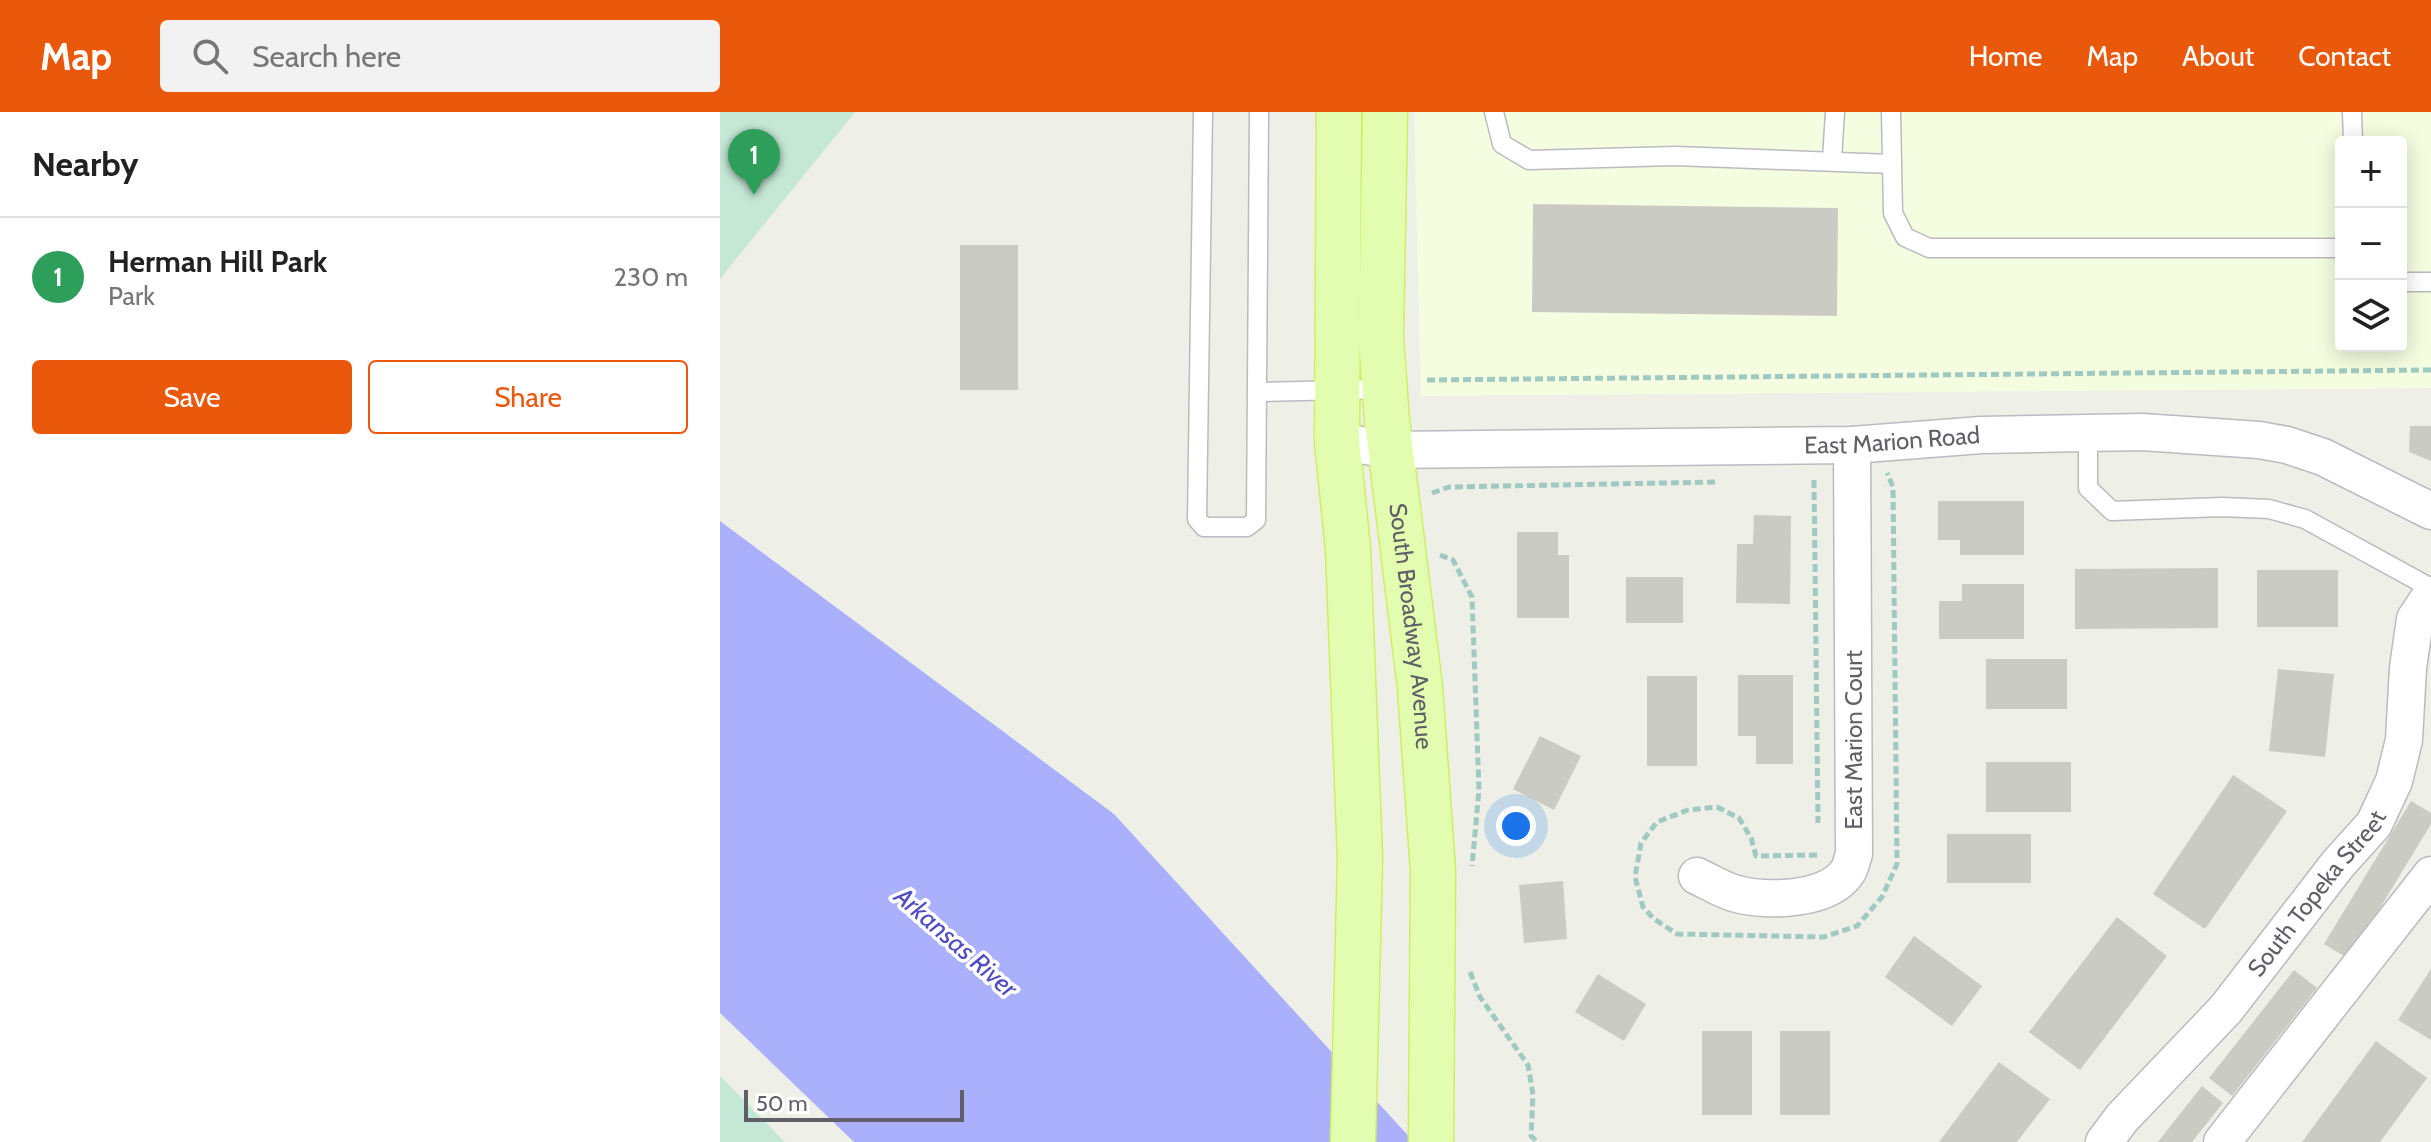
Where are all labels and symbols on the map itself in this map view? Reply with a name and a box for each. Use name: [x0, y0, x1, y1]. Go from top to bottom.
pin: 1: [728, 129, 780, 195]
street label: East Marion Road: [1804, 420, 1981, 460]
street label: South Broadway Avenue: [1383, 501, 1439, 750]
street label: East Marion Court: [1839, 650, 1868, 830]
your location: [1496, 806, 1536, 846]
street label: South Topeka Street: [2241, 806, 2392, 982]
water label: Arkansas River: [887, 879, 1025, 1005]
scale bar: [744, 1086, 964, 1122]

